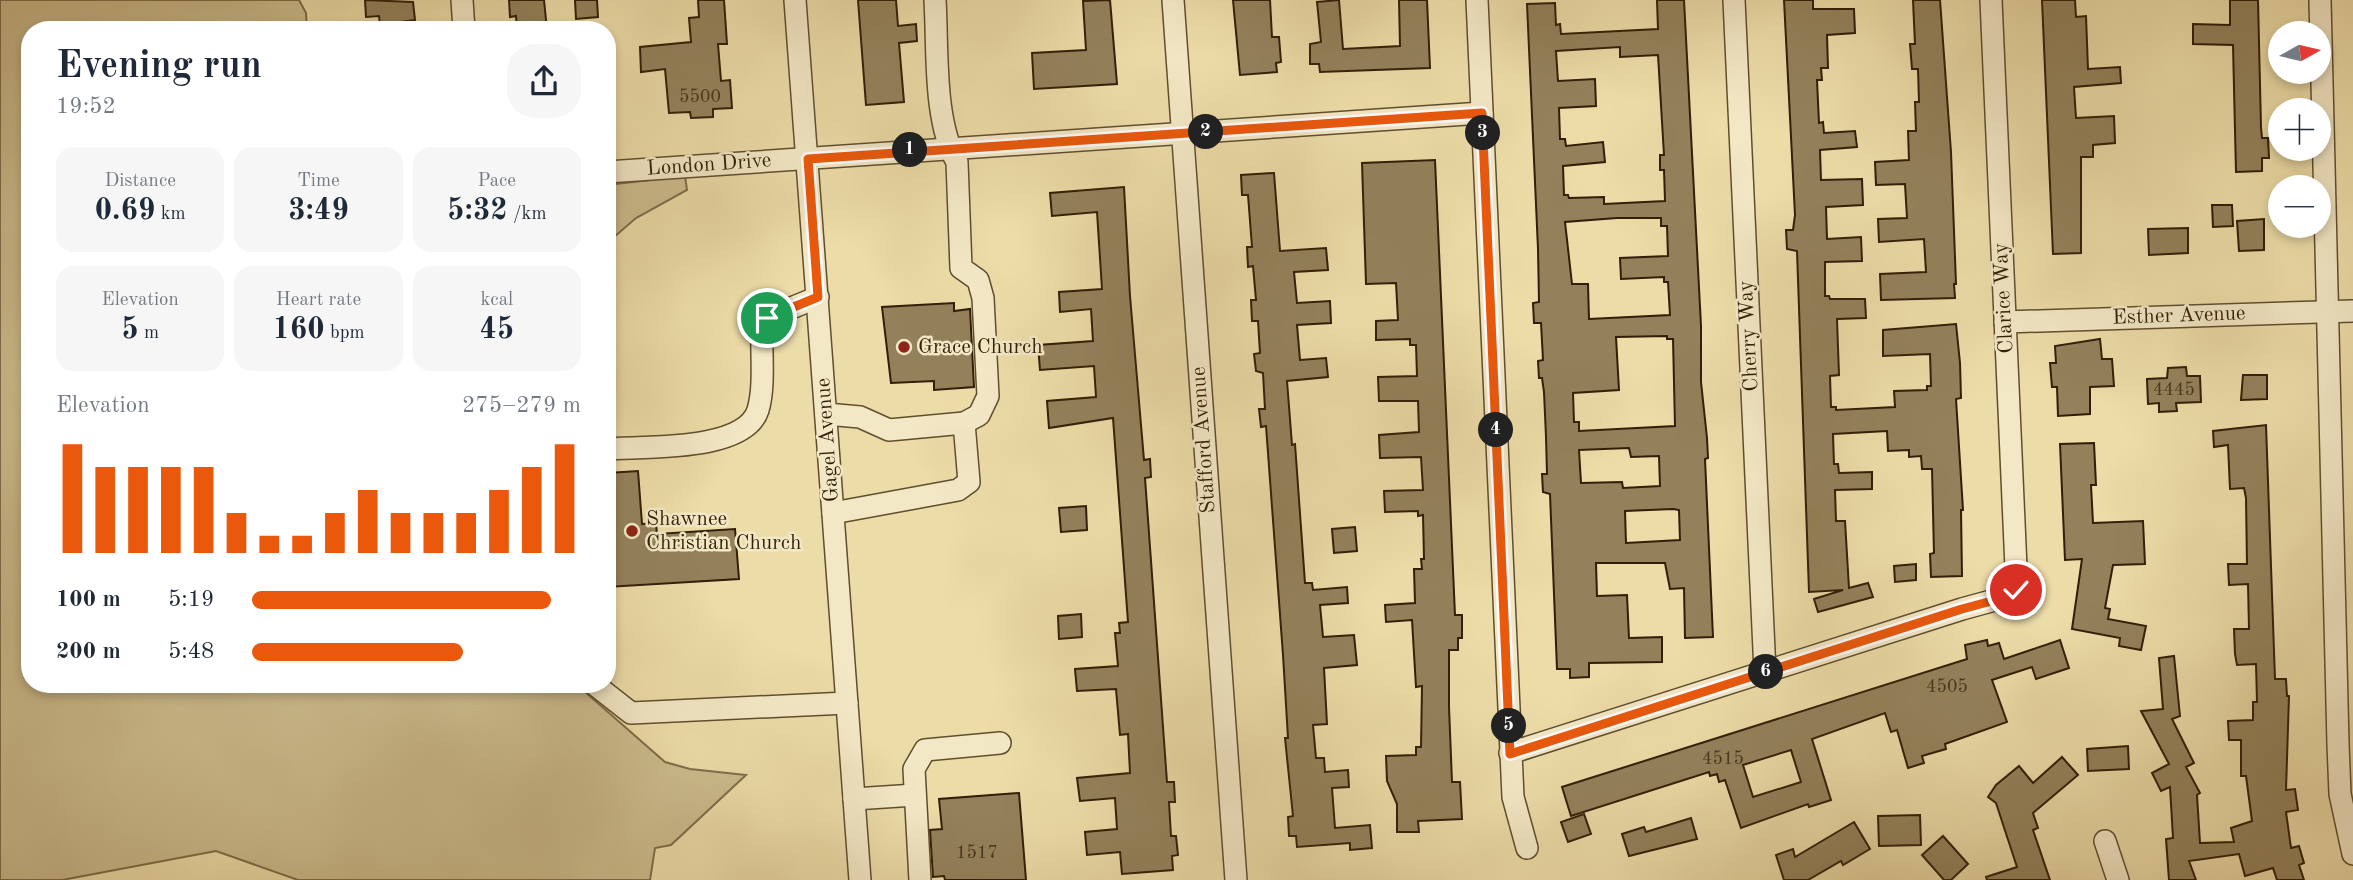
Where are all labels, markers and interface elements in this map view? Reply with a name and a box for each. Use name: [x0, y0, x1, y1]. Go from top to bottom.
north arrow: [2268, 21, 2331, 84]
map controls: [2268, 21, 2331, 238]
button: share: [507, 44, 581, 118]
text: Evening run: [56, 48, 262, 86]
house number: 5500: [679, 88, 721, 106]
text: 19:52: [56, 95, 116, 118]
button: +: [2268, 98, 2331, 161]
pin: 2: [1188, 114, 1224, 150]
pin: 3: [1466, 116, 1500, 150]
text: 2: [1200, 122, 1211, 141]
text: 3: [1477, 123, 1488, 142]
pin: 1: [892, 132, 928, 168]
text: 1: [904, 140, 915, 159]
street label: London Drive: [646, 150, 772, 180]
text: Distance: [104, 172, 176, 191]
text: Time: [297, 172, 340, 191]
text: Pace: [478, 172, 516, 191]
button: −: [2268, 175, 2331, 238]
text: 0.69: [95, 196, 155, 226]
text: 3:49: [288, 196, 349, 226]
text: 5:32: [447, 196, 508, 226]
text: km: [155, 205, 186, 224]
text: /km: [508, 205, 547, 224]
street label: Clarice Way: [1991, 242, 2017, 354]
street label: Cherry Way: [1736, 280, 1762, 392]
pin: [737, 288, 797, 348]
text: Elevation: [102, 291, 179, 310]
text: Heart rate: [276, 291, 361, 310]
text: kcal: [480, 291, 513, 310]
icon: arrive: [748, 299, 786, 337]
street label: Esther Avenue: [2112, 303, 2246, 329]
text: 5: [121, 315, 139, 345]
text: 160: [272, 315, 325, 345]
text: 45: [479, 315, 514, 345]
text: m: [139, 324, 159, 343]
text: bpm: [325, 324, 365, 343]
place label: Grace Church: [918, 337, 1043, 358]
marker: Grace Church: [896, 339, 912, 355]
street label: Stafford Avenue: [1188, 366, 1220, 514]
street label: Gagel Avenue: [813, 377, 843, 503]
house number: 4445: [2153, 381, 2195, 399]
text: Elevation: [56, 394, 150, 417]
text: 275–279 m: [462, 394, 581, 417]
pin: 4: [1478, 412, 1514, 448]
text: 4: [1490, 420, 1501, 439]
place label: Shawnee Christian Church: [646, 509, 801, 554]
marker: Shawnee Christian Church: [624, 523, 640, 539]
pin: [1986, 560, 2046, 620]
icon: check: [1997, 571, 2035, 609]
text: 100 m: [56, 588, 121, 611]
text: 5:19: [168, 588, 214, 611]
text: 200 m: [56, 640, 121, 663]
text: 5:48: [168, 640, 214, 663]
pin: 6: [1748, 654, 1784, 690]
text: 6: [1760, 662, 1771, 681]
house number: 4505: [1926, 678, 1968, 696]
pin: 5: [1492, 708, 1526, 744]
text: 5: [1503, 716, 1514, 735]
house number: 4515: [1702, 750, 1744, 768]
house number: 1517: [956, 844, 998, 862]

